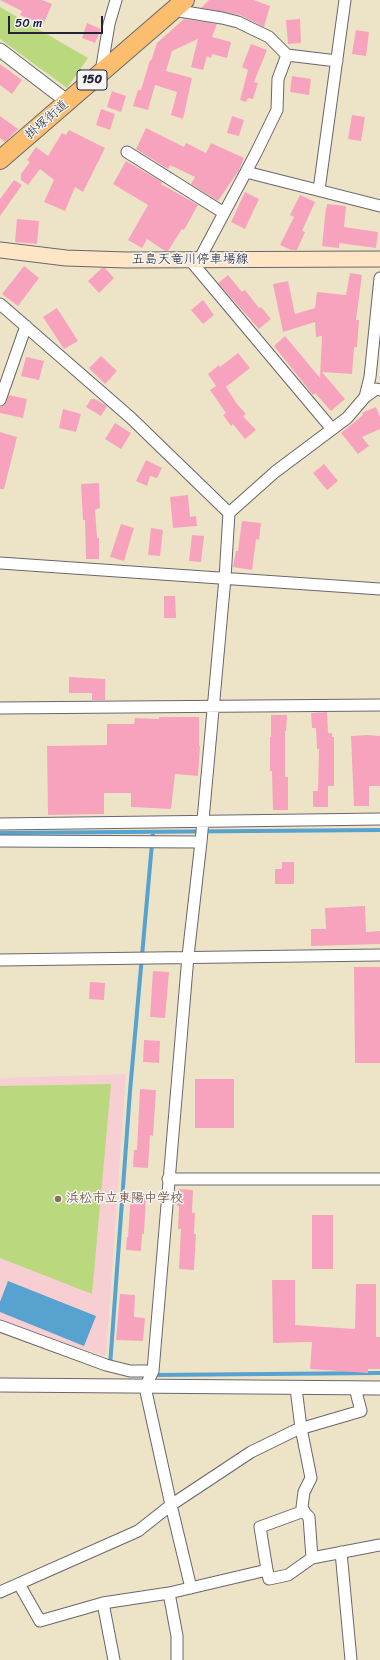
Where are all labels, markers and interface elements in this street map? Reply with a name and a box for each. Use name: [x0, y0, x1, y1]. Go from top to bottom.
scale bar: [10, 8, 105, 34]
text: 50 m: [15, 12, 42, 34]
road number: 150: [77, 70, 107, 90]
street label: 掛塚街道: [22, 97, 72, 143]
street label: 五島天竜川停車場線: [132, 252, 248, 268]
place label: 浜松市立東陽中学校: [66, 1191, 183, 1207]
marker: 浜松市立東陽中学校: [53, 1194, 63, 1204]

